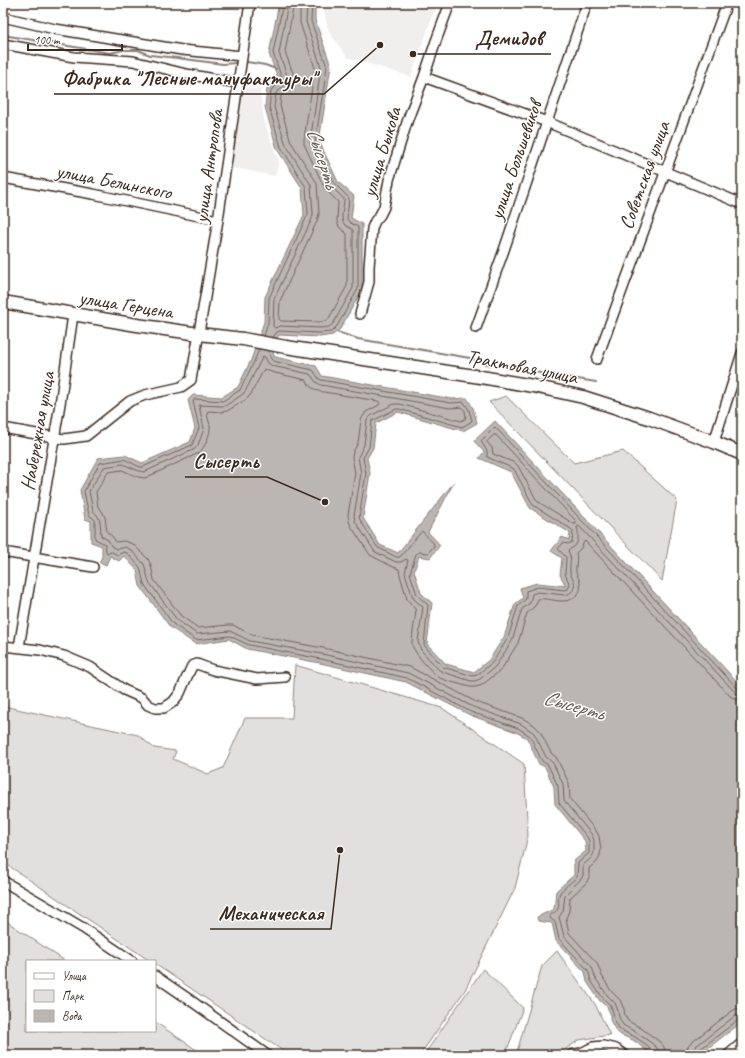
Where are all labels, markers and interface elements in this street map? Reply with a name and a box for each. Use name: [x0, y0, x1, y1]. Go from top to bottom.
callout: Демидов: [467, 21, 551, 54]
text: Демидов: [475, 25, 547, 51]
scale bar: [28, 26, 122, 52]
text: 100 m: [34, 32, 61, 48]
callout: Фабрика "Лесные мануфактуры": [54, 61, 324, 94]
text: Фабрика "Лесные мануфактуры": [62, 65, 321, 92]
street label: улица Большевиков: [483, 95, 548, 224]
street label: улица Быкова: [356, 103, 407, 201]
street label: улица Антропова: [188, 106, 229, 226]
street label: Советская улица: [613, 117, 676, 232]
water label: Сысерть: [301, 124, 346, 194]
street label: улица Белинского: [53, 158, 175, 205]
street label: улица Герцена: [76, 285, 176, 325]
street label: Трактовая улица: [464, 343, 581, 390]
street label: Набережная улица: [15, 368, 61, 492]
callout: Сысерть: [185, 444, 267, 477]
text: Сысерть: [193, 448, 260, 474]
water label: Сысерть: [541, 684, 609, 727]
callout: Механическая: [210, 896, 331, 929]
text: Механическая: [219, 900, 325, 926]
legend: [26, 960, 156, 1032]
text: Улица: [62, 968, 87, 984]
text: Парк: [62, 988, 85, 1004]
text: Вода: [62, 1008, 83, 1024]

